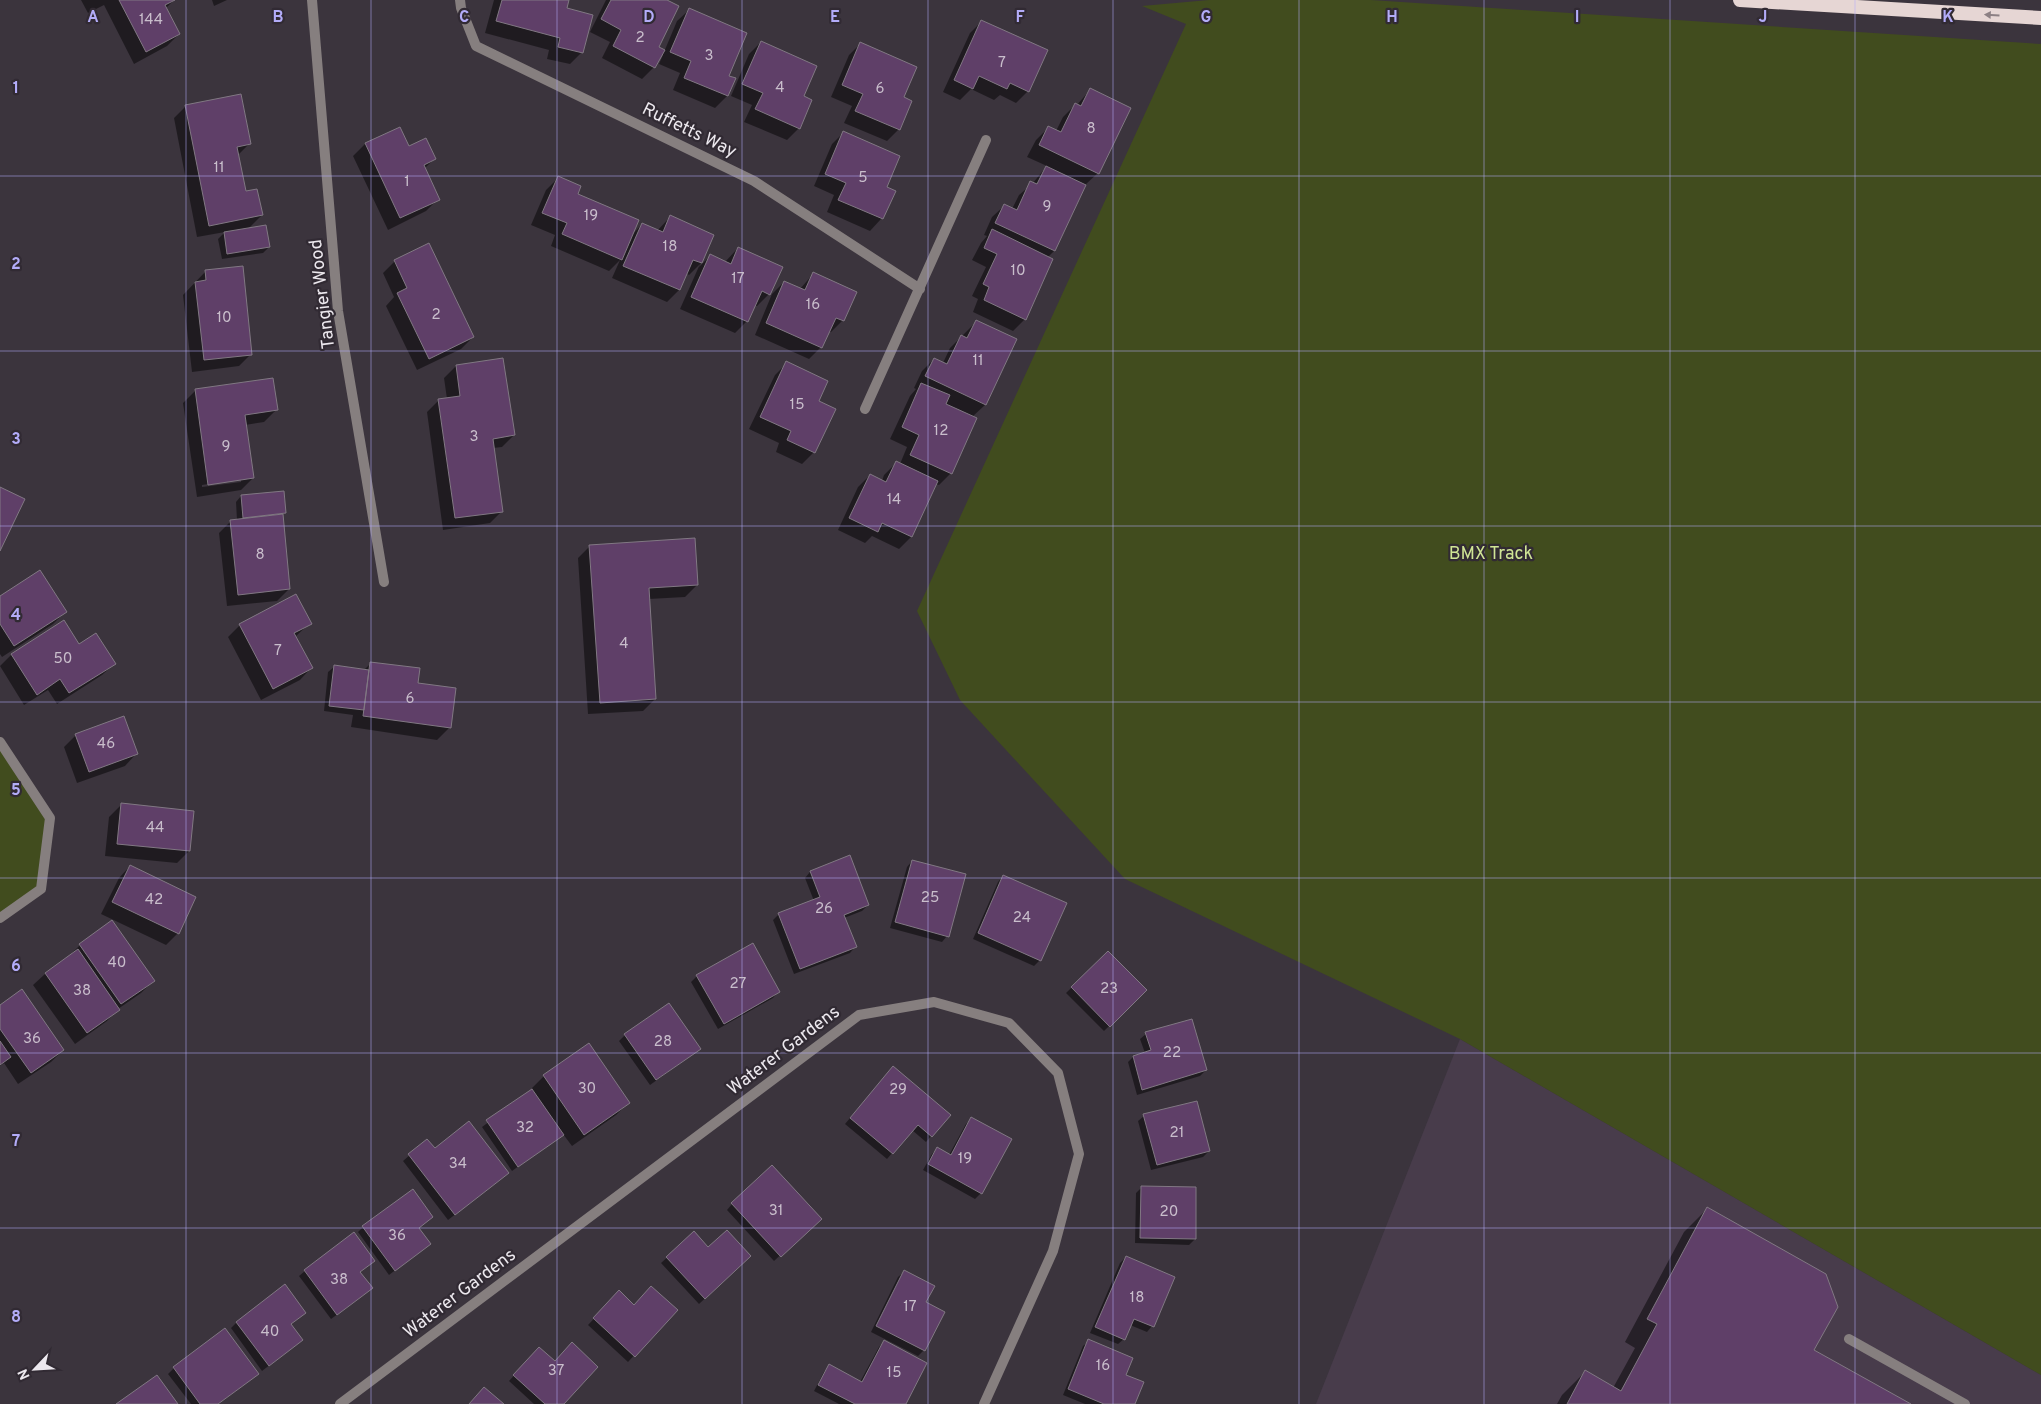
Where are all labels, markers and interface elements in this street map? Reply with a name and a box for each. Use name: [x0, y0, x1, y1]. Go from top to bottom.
text: A: [87, 8, 99, 28]
text: B: [272, 8, 284, 28]
text: C: [459, 8, 469, 28]
text: D: [643, 8, 655, 28]
text: E: [830, 8, 840, 28]
text: F: [1015, 8, 1025, 28]
text: G: [1201, 8, 1211, 28]
text: H: [1386, 8, 1398, 28]
text: I: [1575, 8, 1579, 28]
text: J: [1759, 8, 1767, 28]
text: K: [1942, 8, 1954, 28]
house number: 144: [139, 11, 163, 30]
one-way arrow: [1984, 11, 2000, 19]
house number: 2: [635, 29, 645, 48]
house number: 3: [704, 47, 714, 66]
house number: 7: [998, 54, 1006, 73]
text: 1: [13, 79, 19, 99]
house number: 4: [775, 79, 785, 98]
house number: 6: [876, 80, 885, 99]
street label: Ruffetts Way: [638, 98, 740, 164]
house number: 8: [1086, 120, 1096, 139]
house number: 11: [213, 159, 225, 178]
house number: 5: [858, 169, 868, 188]
house number: 1: [404, 173, 410, 192]
house number: 9: [1043, 198, 1051, 217]
house number: 19: [584, 207, 598, 226]
street label: Tangier Wood: [305, 238, 341, 350]
house number: 18: [663, 238, 677, 257]
text: 2: [11, 255, 21, 275]
house number: 10: [1010, 262, 1026, 281]
house number: 17: [731, 270, 745, 289]
house number: 16: [806, 296, 820, 315]
house number: 2: [431, 306, 441, 325]
house number: 10: [216, 309, 232, 328]
house number: 11: [972, 352, 984, 371]
house number: 15: [790, 396, 804, 415]
house number: 12: [934, 422, 948, 441]
house number: 3: [469, 428, 479, 447]
text: 3: [11, 430, 21, 450]
house number: 9: [222, 438, 230, 457]
house number: 14: [887, 491, 901, 510]
park label: BMX Track: [1449, 543, 1533, 566]
house number: 8: [255, 546, 265, 565]
text: 4: [11, 606, 21, 626]
house number: 4: [619, 635, 629, 654]
house number: 7: [274, 642, 282, 661]
house number: 50: [54, 650, 72, 669]
house number: 6: [406, 690, 415, 709]
house number: 46: [97, 735, 115, 754]
text: 5: [11, 781, 21, 801]
house number: 44: [146, 819, 164, 838]
house number: 25: [921, 889, 939, 908]
house number: 42: [145, 891, 163, 910]
house number: 26: [815, 900, 833, 919]
house number: 24: [1013, 909, 1031, 928]
house number: 40: [108, 954, 126, 973]
text: 6: [11, 957, 21, 977]
house number: 27: [730, 975, 747, 994]
house number: 23: [1100, 980, 1118, 999]
house number: 38: [73, 982, 91, 1001]
street label: Waterer Gardens: [723, 1001, 845, 1101]
house number: 36: [23, 1030, 41, 1049]
house number: 28: [654, 1033, 672, 1052]
house number: 22: [1163, 1044, 1181, 1063]
house number: 30: [578, 1080, 596, 1099]
house number: 29: [889, 1081, 907, 1100]
house number: 32: [516, 1119, 534, 1138]
house number: 21: [1170, 1124, 1184, 1143]
text: 7: [12, 1132, 20, 1152]
house number: 19: [958, 1150, 972, 1169]
house number: 34: [449, 1155, 467, 1174]
house number: 31: [769, 1202, 783, 1221]
house number: 20: [1160, 1203, 1178, 1222]
house number: 36: [388, 1227, 406, 1246]
street label: Waterer Gardens: [399, 1244, 521, 1344]
house number: 38: [330, 1271, 348, 1290]
house number: 18: [1130, 1289, 1144, 1308]
house number: 17: [903, 1298, 917, 1317]
text: 8: [11, 1308, 21, 1328]
house number: 40: [261, 1323, 279, 1342]
north arrow: [10, 1344, 60, 1394]
house number: 16: [1096, 1357, 1110, 1376]
house number: 37: [548, 1362, 565, 1381]
house number: 15: [887, 1364, 901, 1383]
text: N: [15, 1366, 34, 1382]

